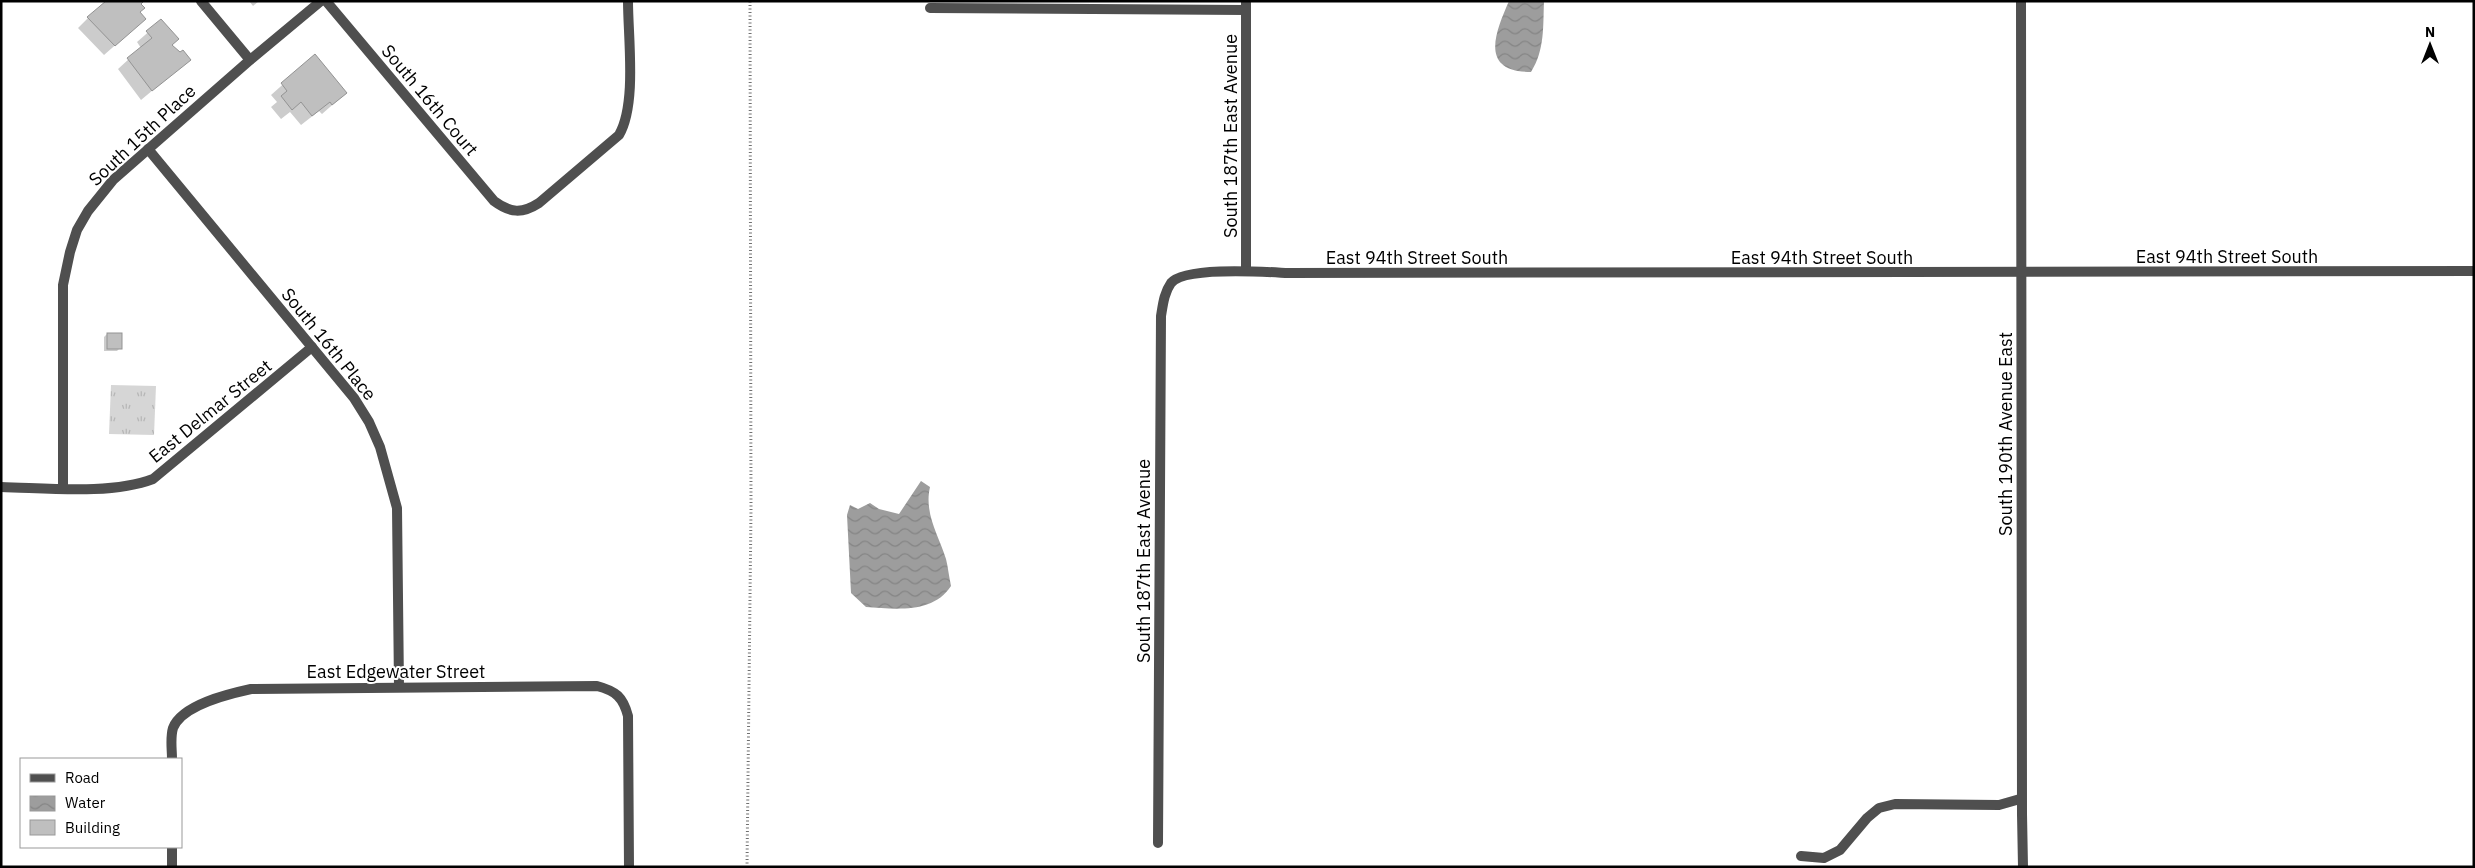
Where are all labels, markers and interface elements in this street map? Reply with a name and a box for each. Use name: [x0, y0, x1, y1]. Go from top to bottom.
north arrow: [2405, 20, 2455, 70]
text: N: [2425, 23, 2435, 41]
street label: South 187th East Avenue: [1219, 34, 1242, 238]
street label: South 16th Court: [377, 40, 483, 160]
street label: South 15th Place: [84, 79, 200, 191]
street label: East 94th Street South: [2136, 245, 2318, 268]
street label: East 94th Street South: [1326, 246, 1508, 269]
street label: East 94th Street South: [1731, 246, 1913, 269]
street label: South 16th Place: [277, 283, 381, 405]
street label: South 190th Avenue East: [1994, 332, 2017, 536]
street label: East Delmar Street: [144, 354, 276, 468]
street label: South 187th East Avenue: [1132, 459, 1155, 663]
street label: East Edgewater Street: [307, 660, 485, 683]
legend: [20, 758, 182, 848]
text: Road: [65, 768, 100, 787]
text: Water: [65, 793, 106, 812]
text: Building: [65, 818, 120, 837]

